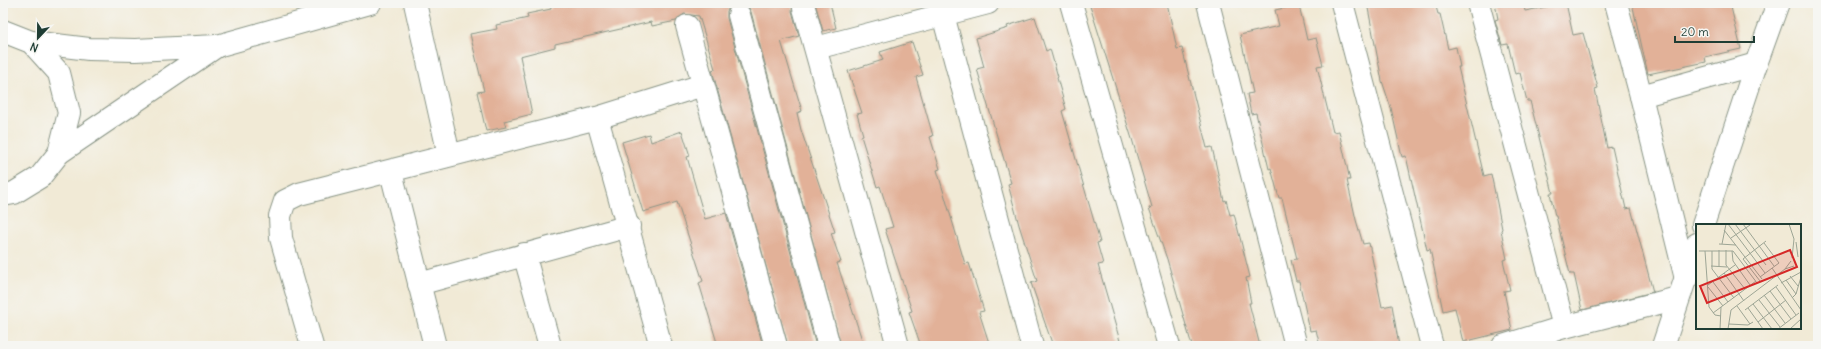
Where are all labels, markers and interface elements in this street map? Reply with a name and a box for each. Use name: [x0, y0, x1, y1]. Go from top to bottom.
north arrow: [18, 18, 58, 58]
scale bar: [1675, 18, 1754, 44]
text: 20 m: [1681, 24, 1709, 39]
text: N: [28, 39, 40, 55]
inset map: [1696, 224, 1801, 329]

